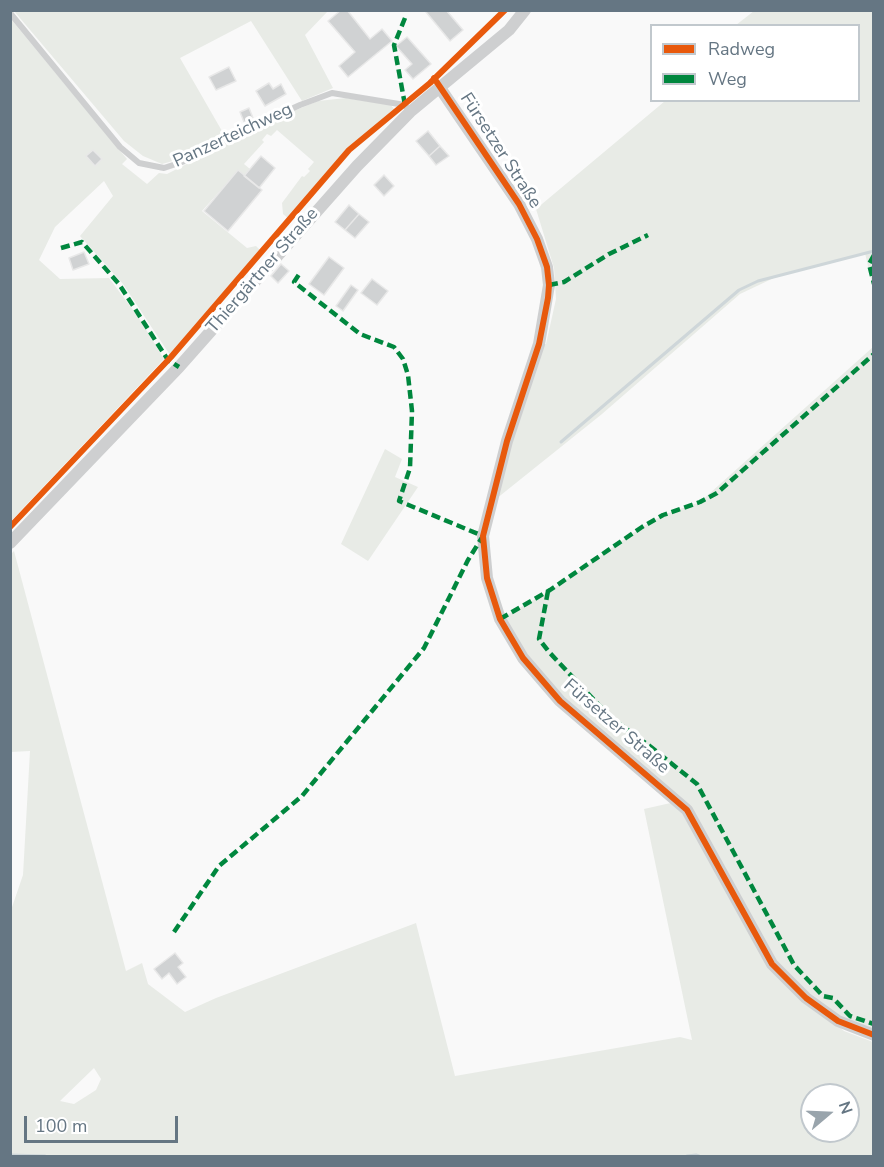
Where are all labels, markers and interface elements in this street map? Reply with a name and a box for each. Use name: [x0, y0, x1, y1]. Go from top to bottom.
legend: [650, 24, 860, 102]
text: Radweg: [708, 37, 775, 61]
text: Weg: [708, 67, 747, 91]
street label: Fürsetzer Straße: [455, 89, 545, 213]
street label: Panzerteichweg: [170, 99, 296, 173]
street label: Thiergärtner Straße: [203, 204, 323, 338]
street label: Fürsetzer Straße: [559, 675, 673, 779]
north arrow: [800, 1083, 860, 1143]
text: N: [833, 1099, 857, 1117]
scale bar: [27, 1104, 182, 1142]
text: 100 m: [35, 1114, 87, 1138]

